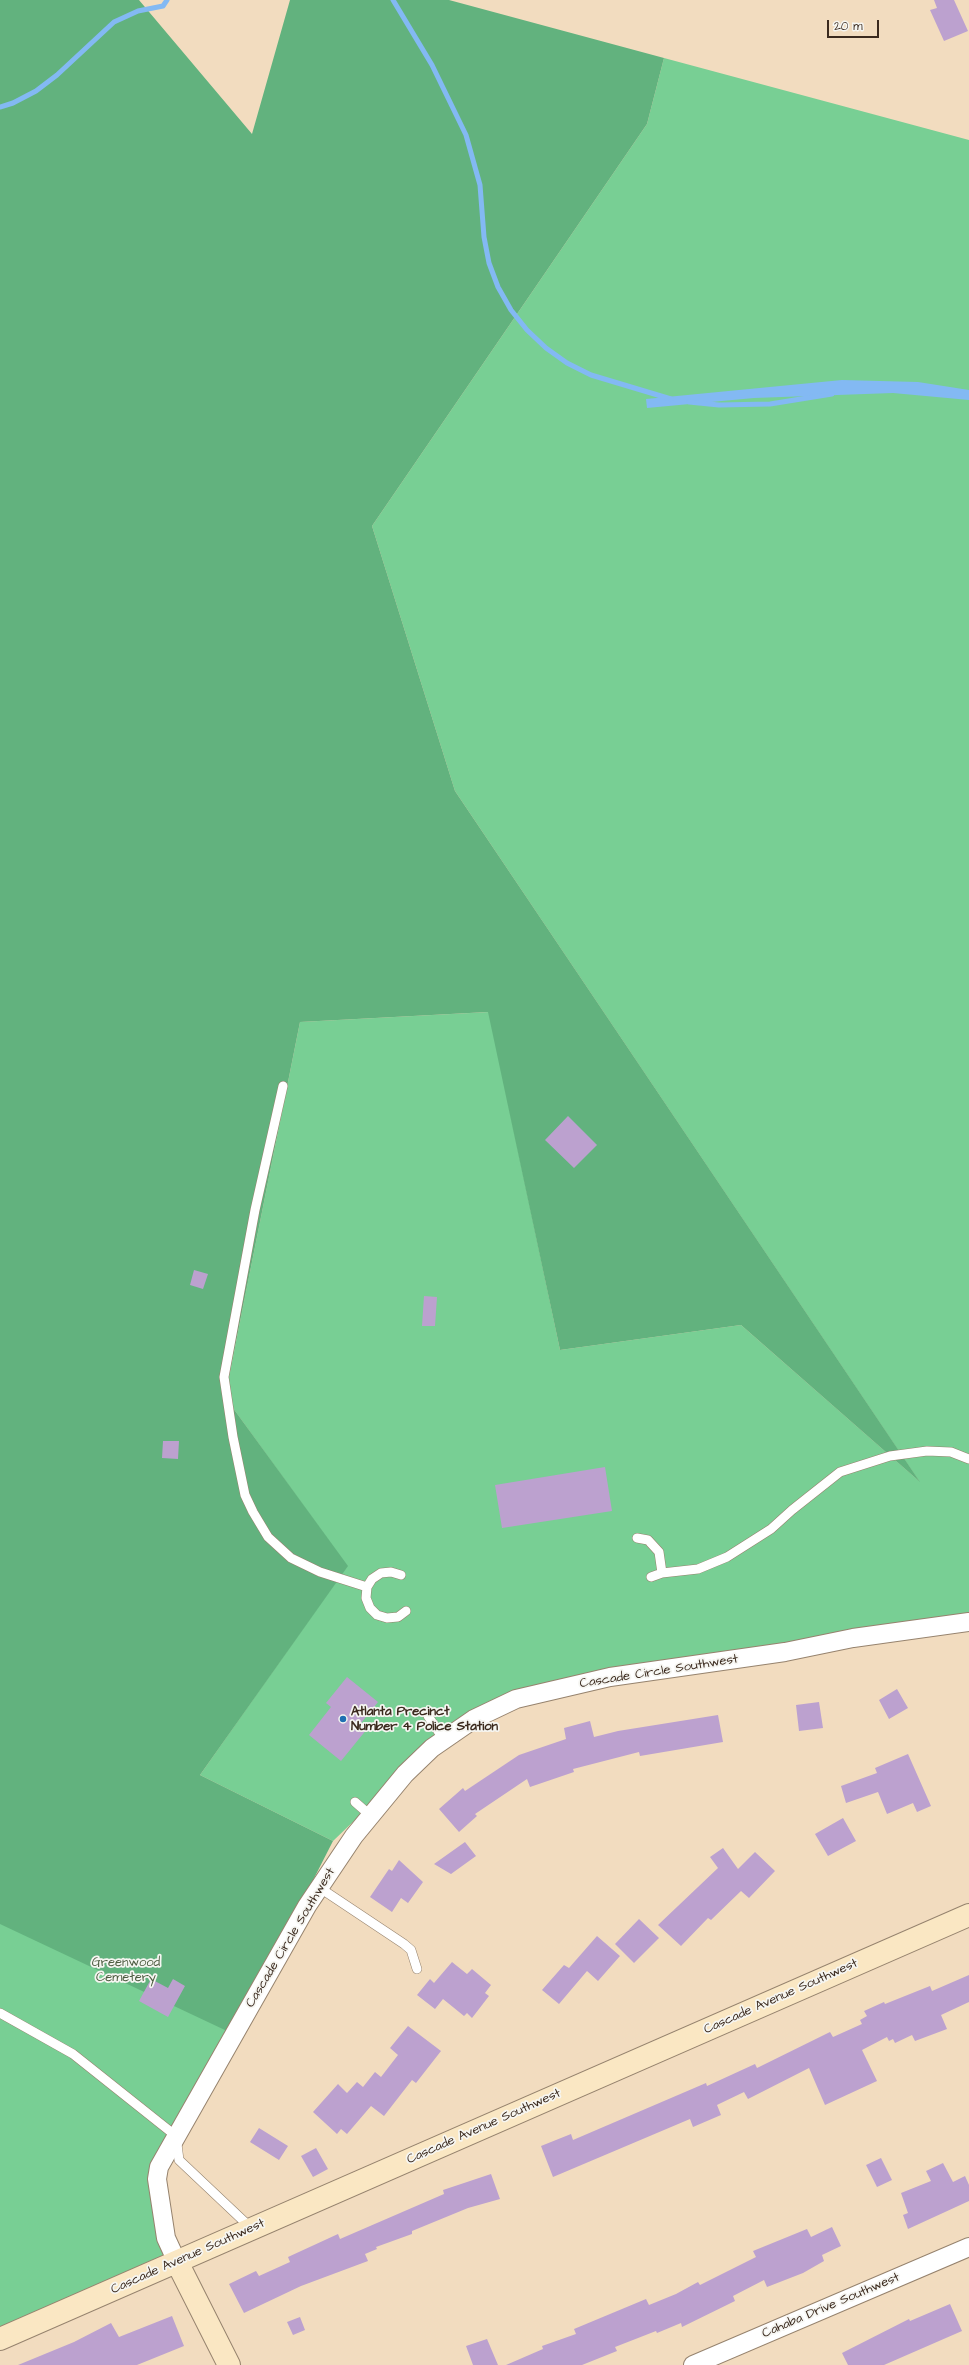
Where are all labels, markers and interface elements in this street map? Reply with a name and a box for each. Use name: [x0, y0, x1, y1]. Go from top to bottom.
scale bar: [829, 12, 881, 38]
text: 20 m: [834, 18, 863, 35]
street label: Cascade Circle Southwest: [579, 1652, 739, 1692]
place label: Atlanta Precinct Number 4 Police Station: [351, 1704, 498, 1735]
marker: Atlanta Precinct Number 4 Police Station: [338, 1714, 348, 1724]
street label: Cascade Circle Southwest: [243, 1865, 339, 2011]
park label: Greenwood Cemetery: [92, 1955, 160, 1986]
street label: Cascade Avenue Southwest: [702, 1956, 860, 2038]
street label: Cascade Avenue Southwest: [405, 2086, 563, 2168]
street label: Cascade Avenue Southwest: [109, 2216, 267, 2298]
street label: Cahaba Drive Southwest: [760, 2270, 902, 2342]

